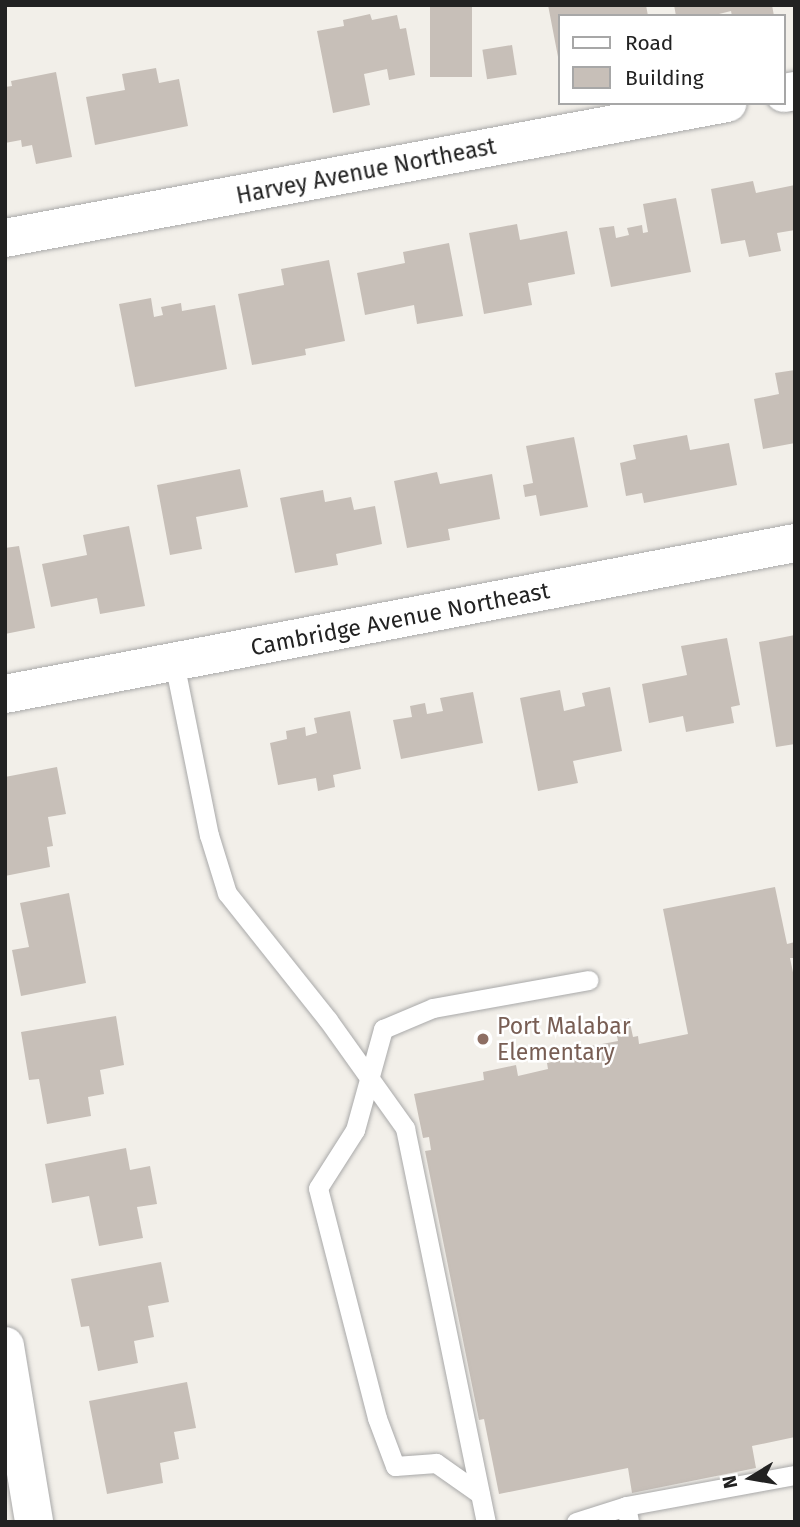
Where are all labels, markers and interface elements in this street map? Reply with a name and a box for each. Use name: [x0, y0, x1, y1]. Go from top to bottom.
legend: [558, 14, 786, 105]
text: Road: [625, 30, 673, 56]
text: Building: [625, 65, 704, 91]
street label: Harvey Avenue Northeast: [234, 132, 498, 210]
street label: Cambridge Avenue Northeast: [248, 576, 552, 662]
place label: Port Malabar Elementary: [497, 1012, 631, 1066]
marker: Port Malabar Elementary: [475, 1031, 491, 1047]
north arrow: [716, 1443, 786, 1513]
text: N: [717, 1474, 742, 1490]

